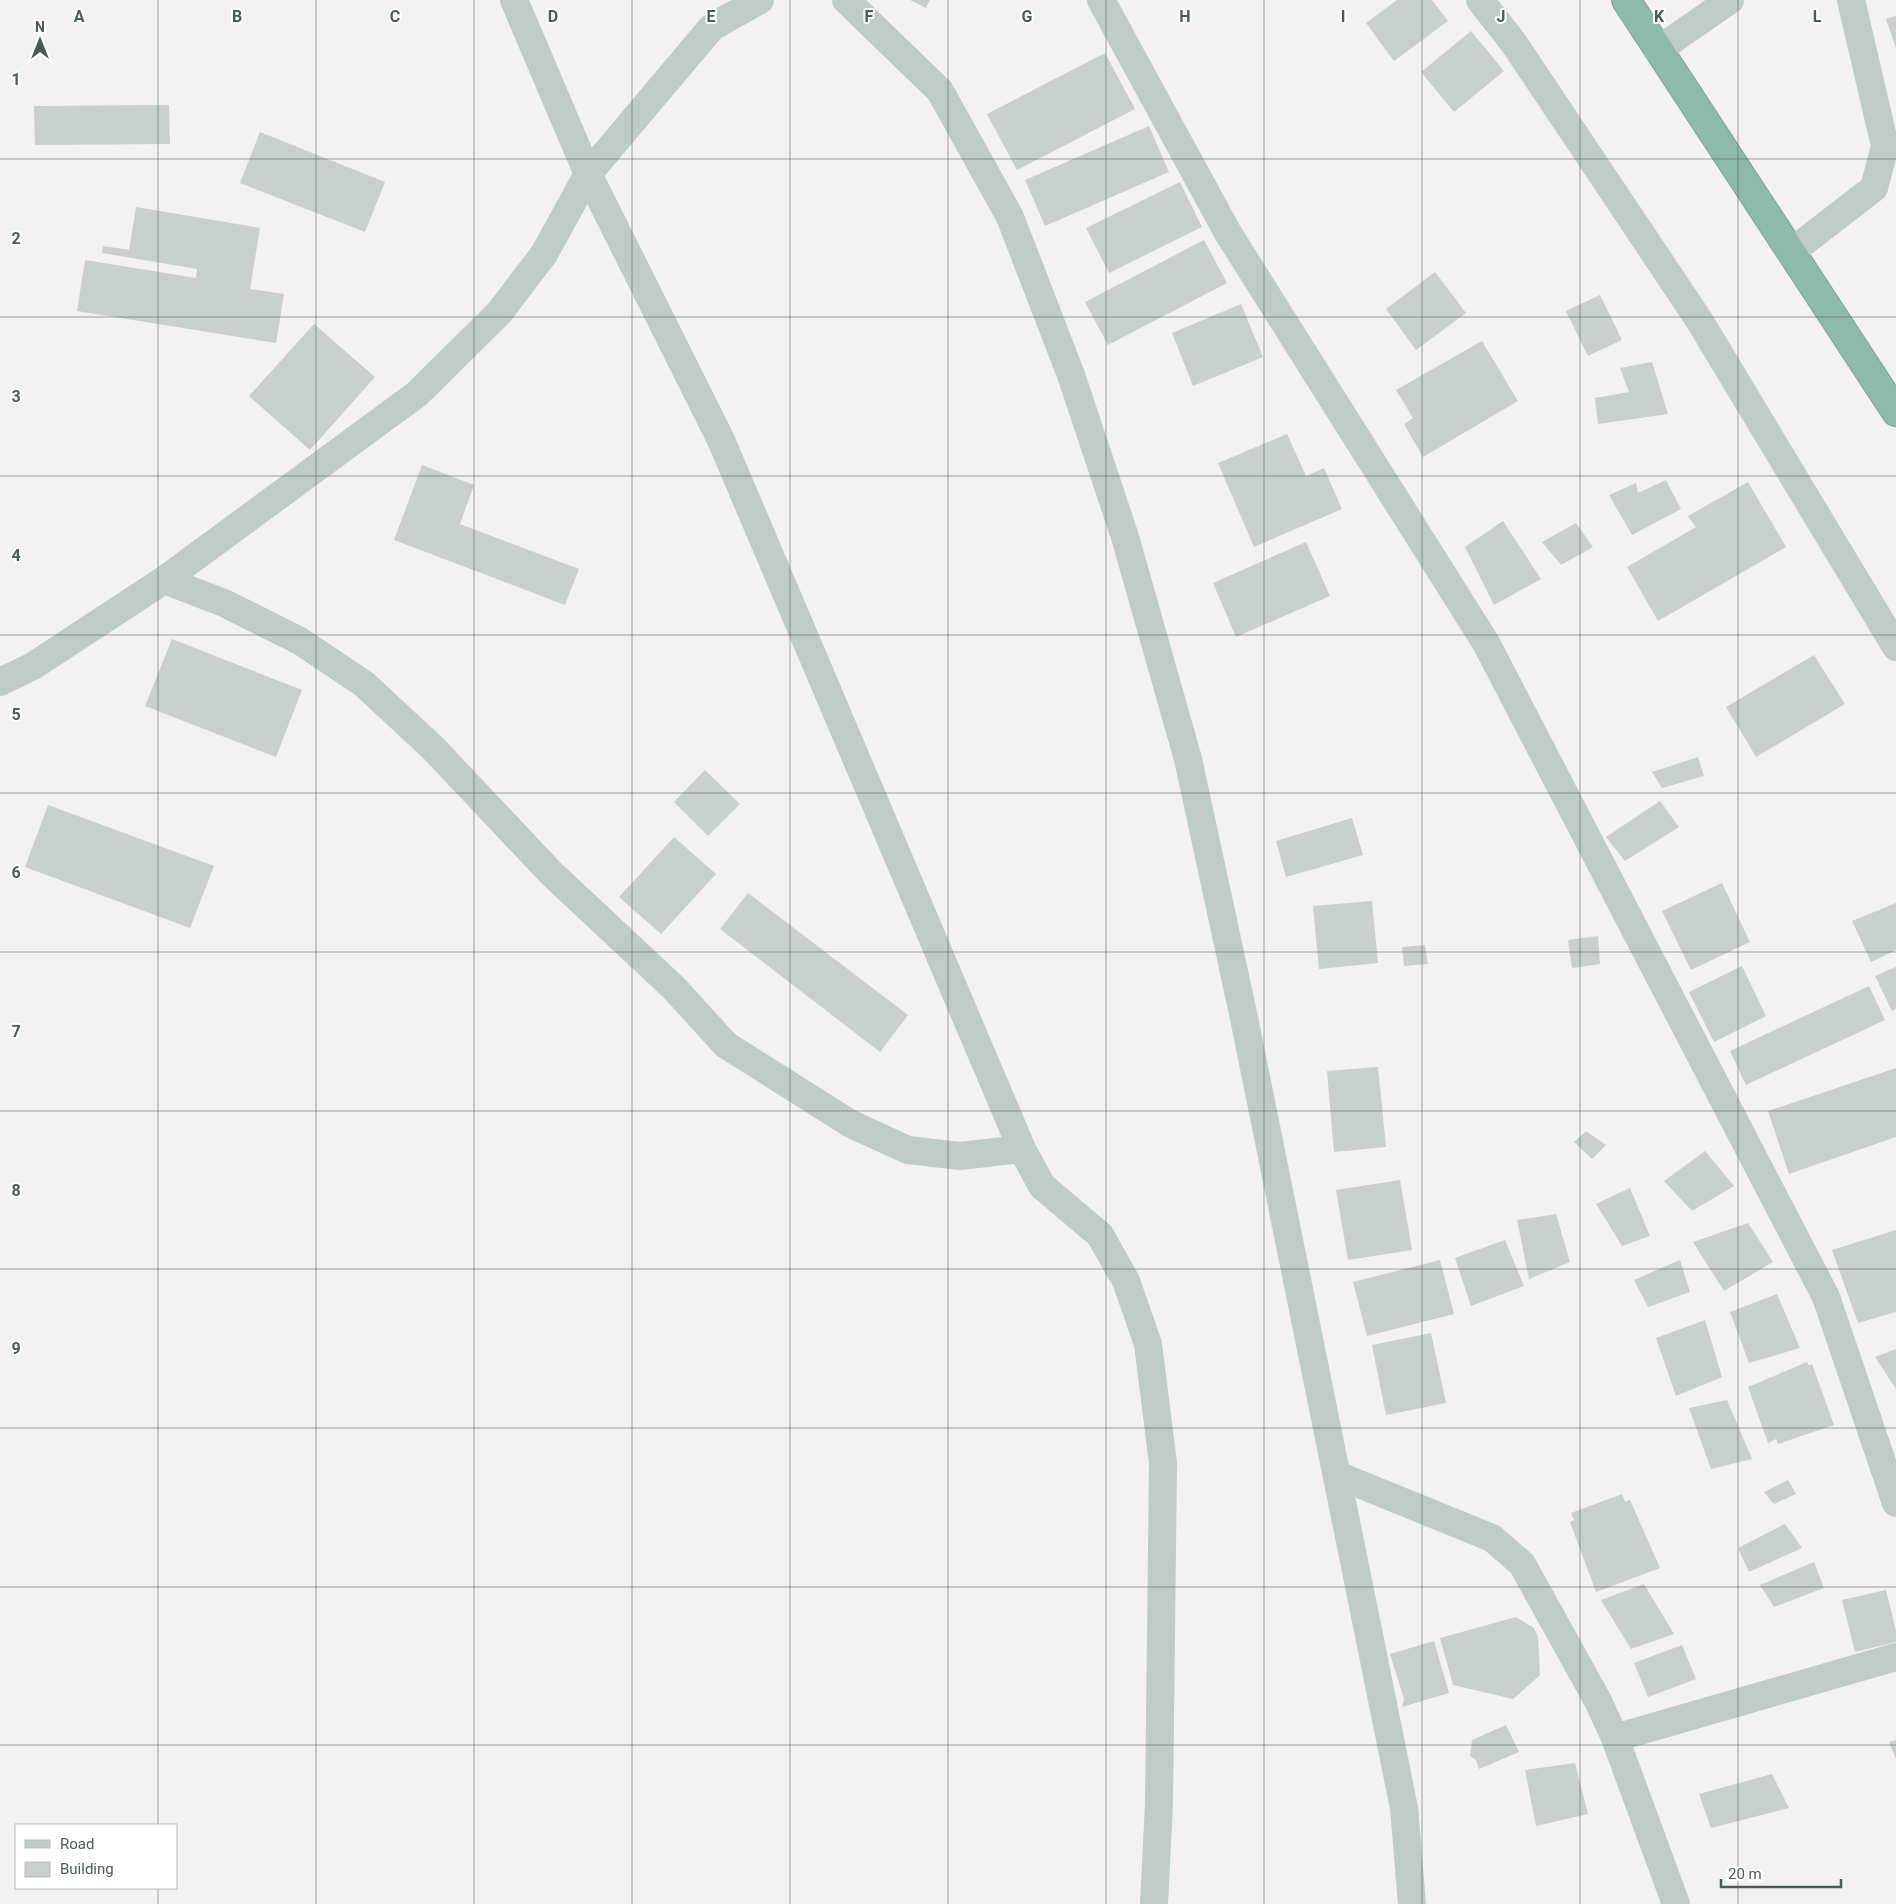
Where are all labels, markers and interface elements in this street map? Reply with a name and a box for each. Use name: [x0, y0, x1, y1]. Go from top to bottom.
text: A: [74, 7, 85, 26]
text: B: [232, 7, 242, 26]
text: C: [390, 7, 400, 26]
text: D: [548, 7, 558, 26]
text: E: [707, 7, 716, 26]
text: F: [865, 7, 874, 26]
text: G: [1022, 7, 1033, 26]
text: H: [1179, 7, 1191, 26]
text: I: [1341, 7, 1345, 26]
text: J: [1497, 7, 1505, 26]
text: K: [1654, 7, 1665, 26]
text: L: [1813, 7, 1822, 26]
north arrow: [15, 15, 65, 65]
text: N: [35, 19, 45, 35]
text: 1: [11, 70, 21, 89]
text: 2: [11, 229, 21, 248]
text: 3: [11, 387, 21, 406]
text: 4: [11, 546, 21, 565]
text: 5: [11, 705, 21, 724]
text: 6: [11, 863, 21, 882]
text: 7: [11, 1022, 21, 1041]
text: 8: [11, 1181, 21, 1200]
text: 9: [11, 1339, 21, 1358]
legend: [15, 1824, 178, 1889]
text: Road: [60, 1835, 94, 1853]
scale bar: [1721, 1856, 1841, 1888]
text: Building: [60, 1860, 114, 1878]
text: 20 m: [1728, 1865, 1762, 1883]

